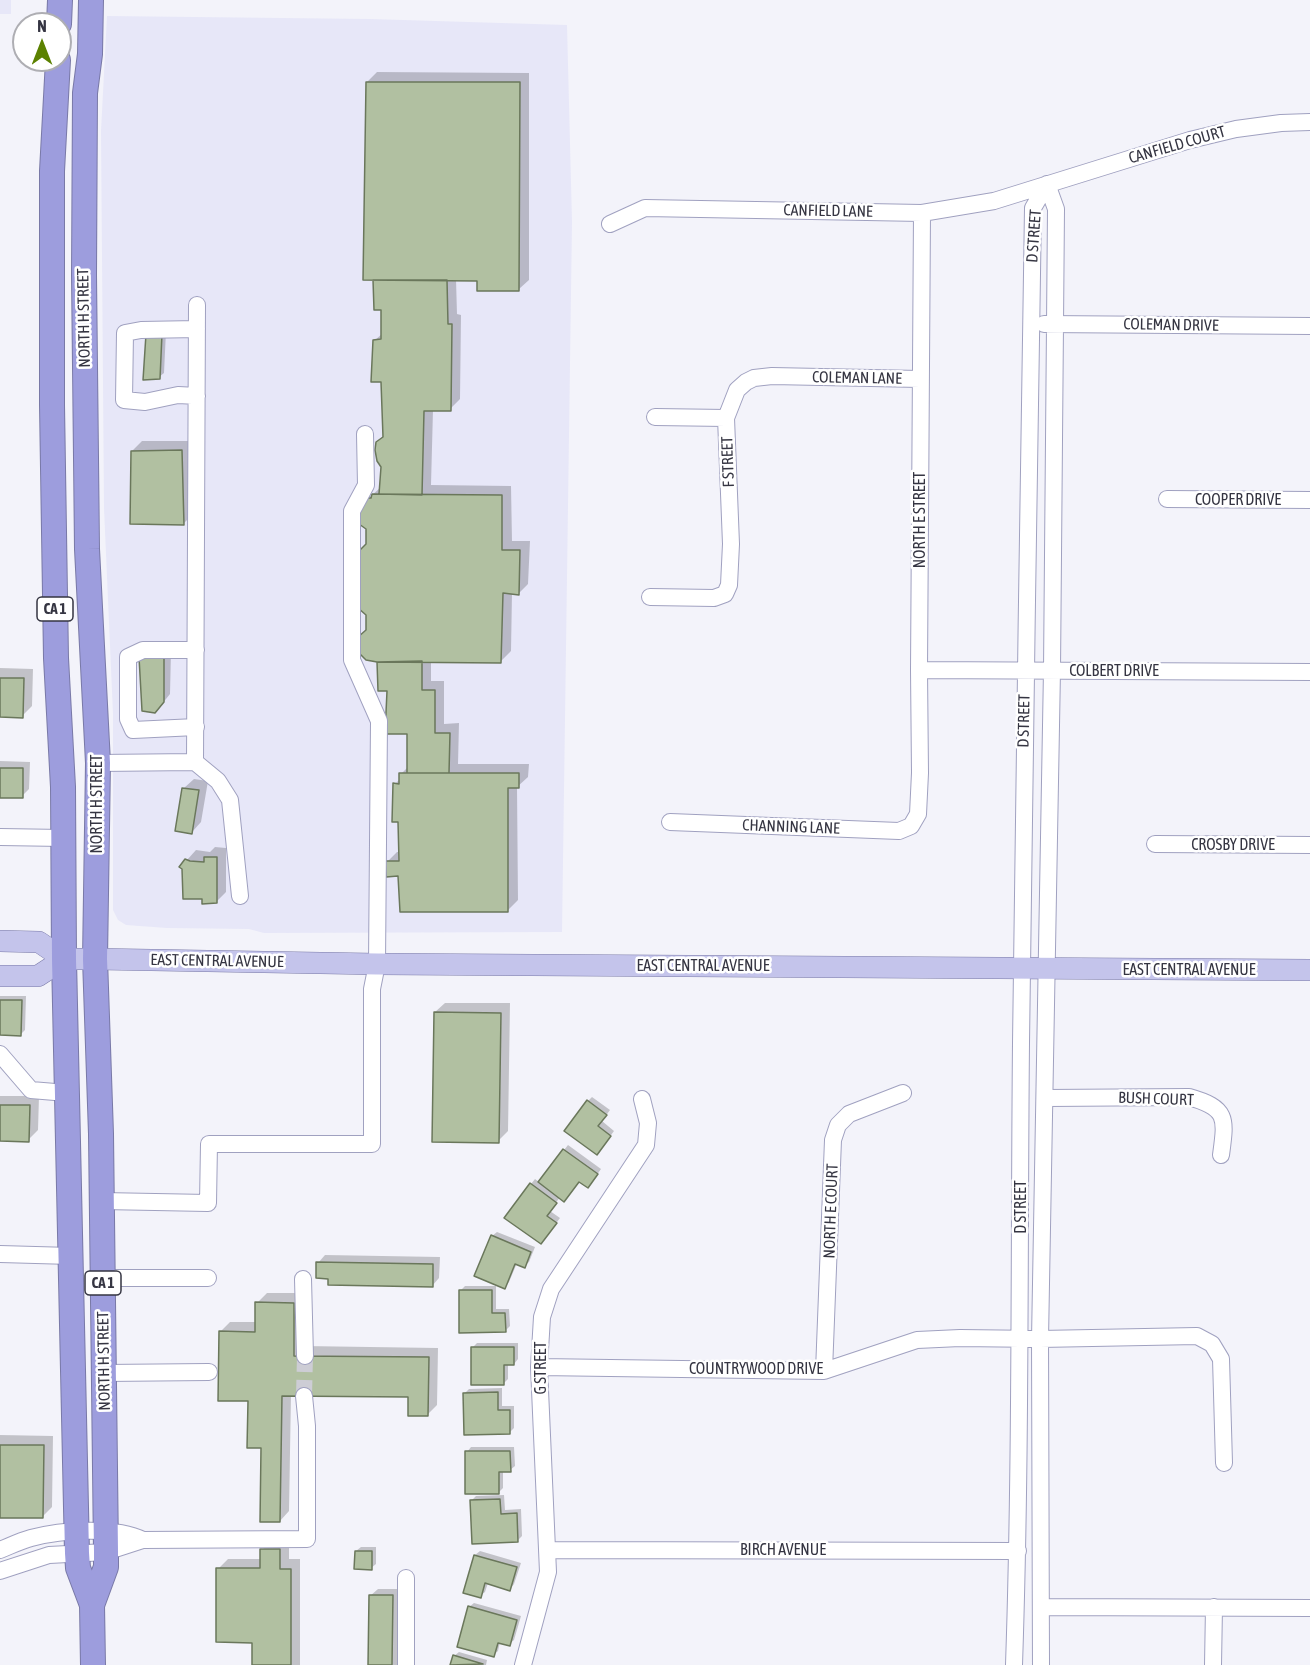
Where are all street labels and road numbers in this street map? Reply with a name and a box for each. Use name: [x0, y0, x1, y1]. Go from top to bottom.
street label: CANFIELD COURT: [1126, 122, 1228, 168]
street label: CANFIELD LANE: [783, 201, 873, 221]
street label: D STREET: [1023, 209, 1045, 263]
street label: NORTH H STREET: [74, 268, 94, 368]
street label: COLEMAN DRIVE: [1123, 315, 1219, 335]
street label: COLEMAN LANE: [812, 368, 902, 388]
street label: F STREET: [718, 436, 738, 488]
street label: NORTH E STREET: [910, 472, 930, 568]
street label: COOPER DRIVE: [1195, 490, 1281, 510]
road number: CA 1: [37, 597, 73, 621]
street label: COLBERT DRIVE: [1069, 661, 1159, 681]
street label: D STREET: [1014, 694, 1034, 748]
street label: NORTH H STREET: [87, 754, 107, 854]
street label: CHANNING LANE: [742, 816, 840, 838]
street label: CROSBY DRIVE: [1191, 835, 1275, 855]
street label: EAST CENTRAL AVENUE: [150, 950, 284, 972]
street label: EAST CENTRAL AVENUE: [636, 956, 770, 976]
street label: EAST CENTRAL AVENUE: [1122, 960, 1256, 980]
street label: BUSH COURT: [1118, 1088, 1194, 1110]
street label: NORTH E COURT: [820, 1163, 842, 1259]
street label: D STREET: [1011, 1180, 1031, 1234]
road number: CA 1: [85, 1271, 121, 1295]
street label: NORTH H STREET: [94, 1311, 114, 1411]
street label: G STREET: [531, 1341, 551, 1395]
street label: COUNTRYWOOD DRIVE: [689, 1359, 823, 1379]
street label: BIRCH AVENUE: [740, 1540, 826, 1560]

